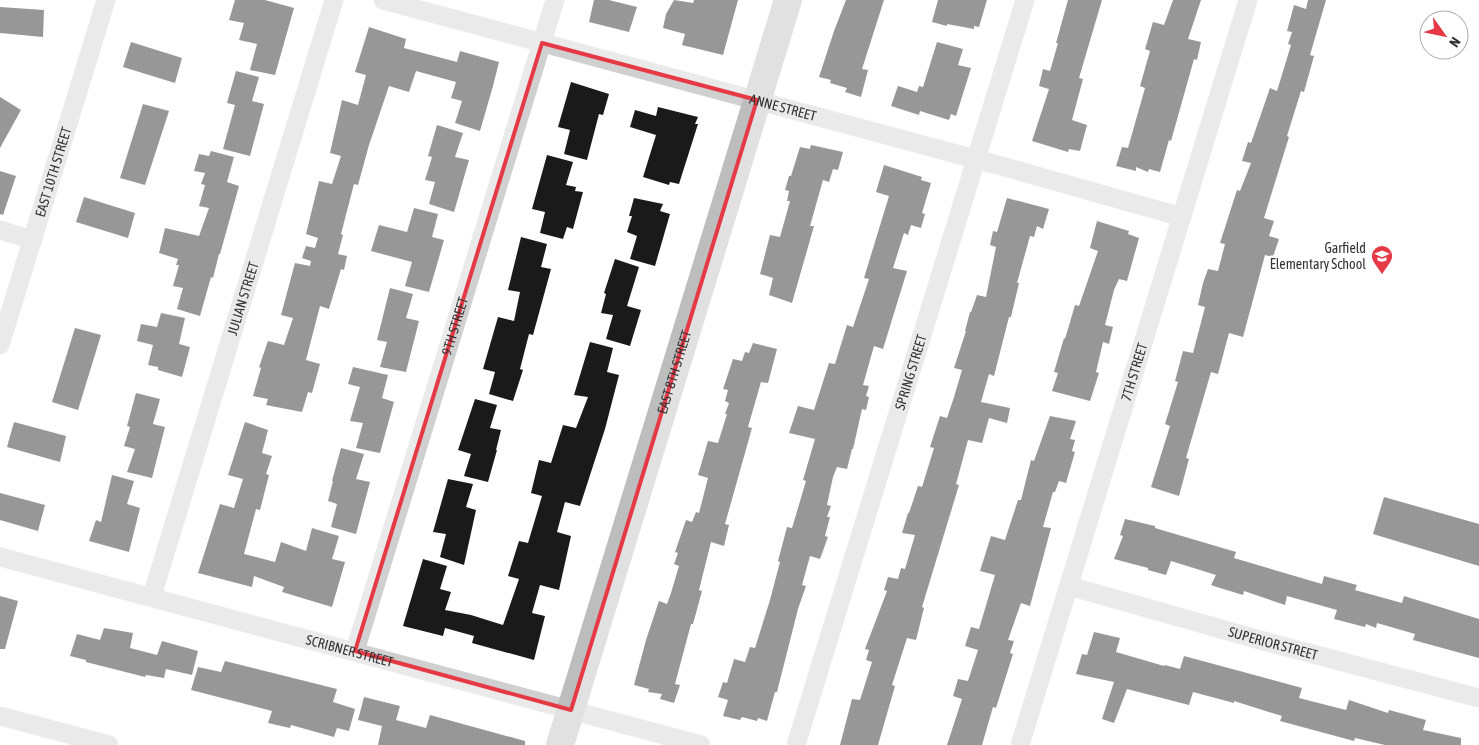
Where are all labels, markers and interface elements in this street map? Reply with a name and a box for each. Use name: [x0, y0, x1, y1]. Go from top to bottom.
north arrow: [1419, 10, 1469, 60]
text: N: [1446, 34, 1464, 50]
street label: ANNE STREET: [748, 91, 818, 124]
street label: EAST 10TH STREET: [32, 125, 75, 219]
place label: Garfield Elementary School: [1270, 240, 1366, 272]
school or university icon: Garfield Elementary School: [1370, 244, 1394, 275]
street label: JULIAN STREET: [224, 260, 262, 337]
street label: 9TH STREET: [438, 295, 471, 357]
street label: EAST 8TH STREET: [654, 328, 694, 416]
street label: SPRING STREET: [891, 333, 930, 412]
street label: 7TH STREET: [1118, 341, 1151, 403]
street label: SUPERIOR STREET: [1227, 623, 1319, 663]
street label: SCRIBNER STREET: [304, 631, 395, 670]

